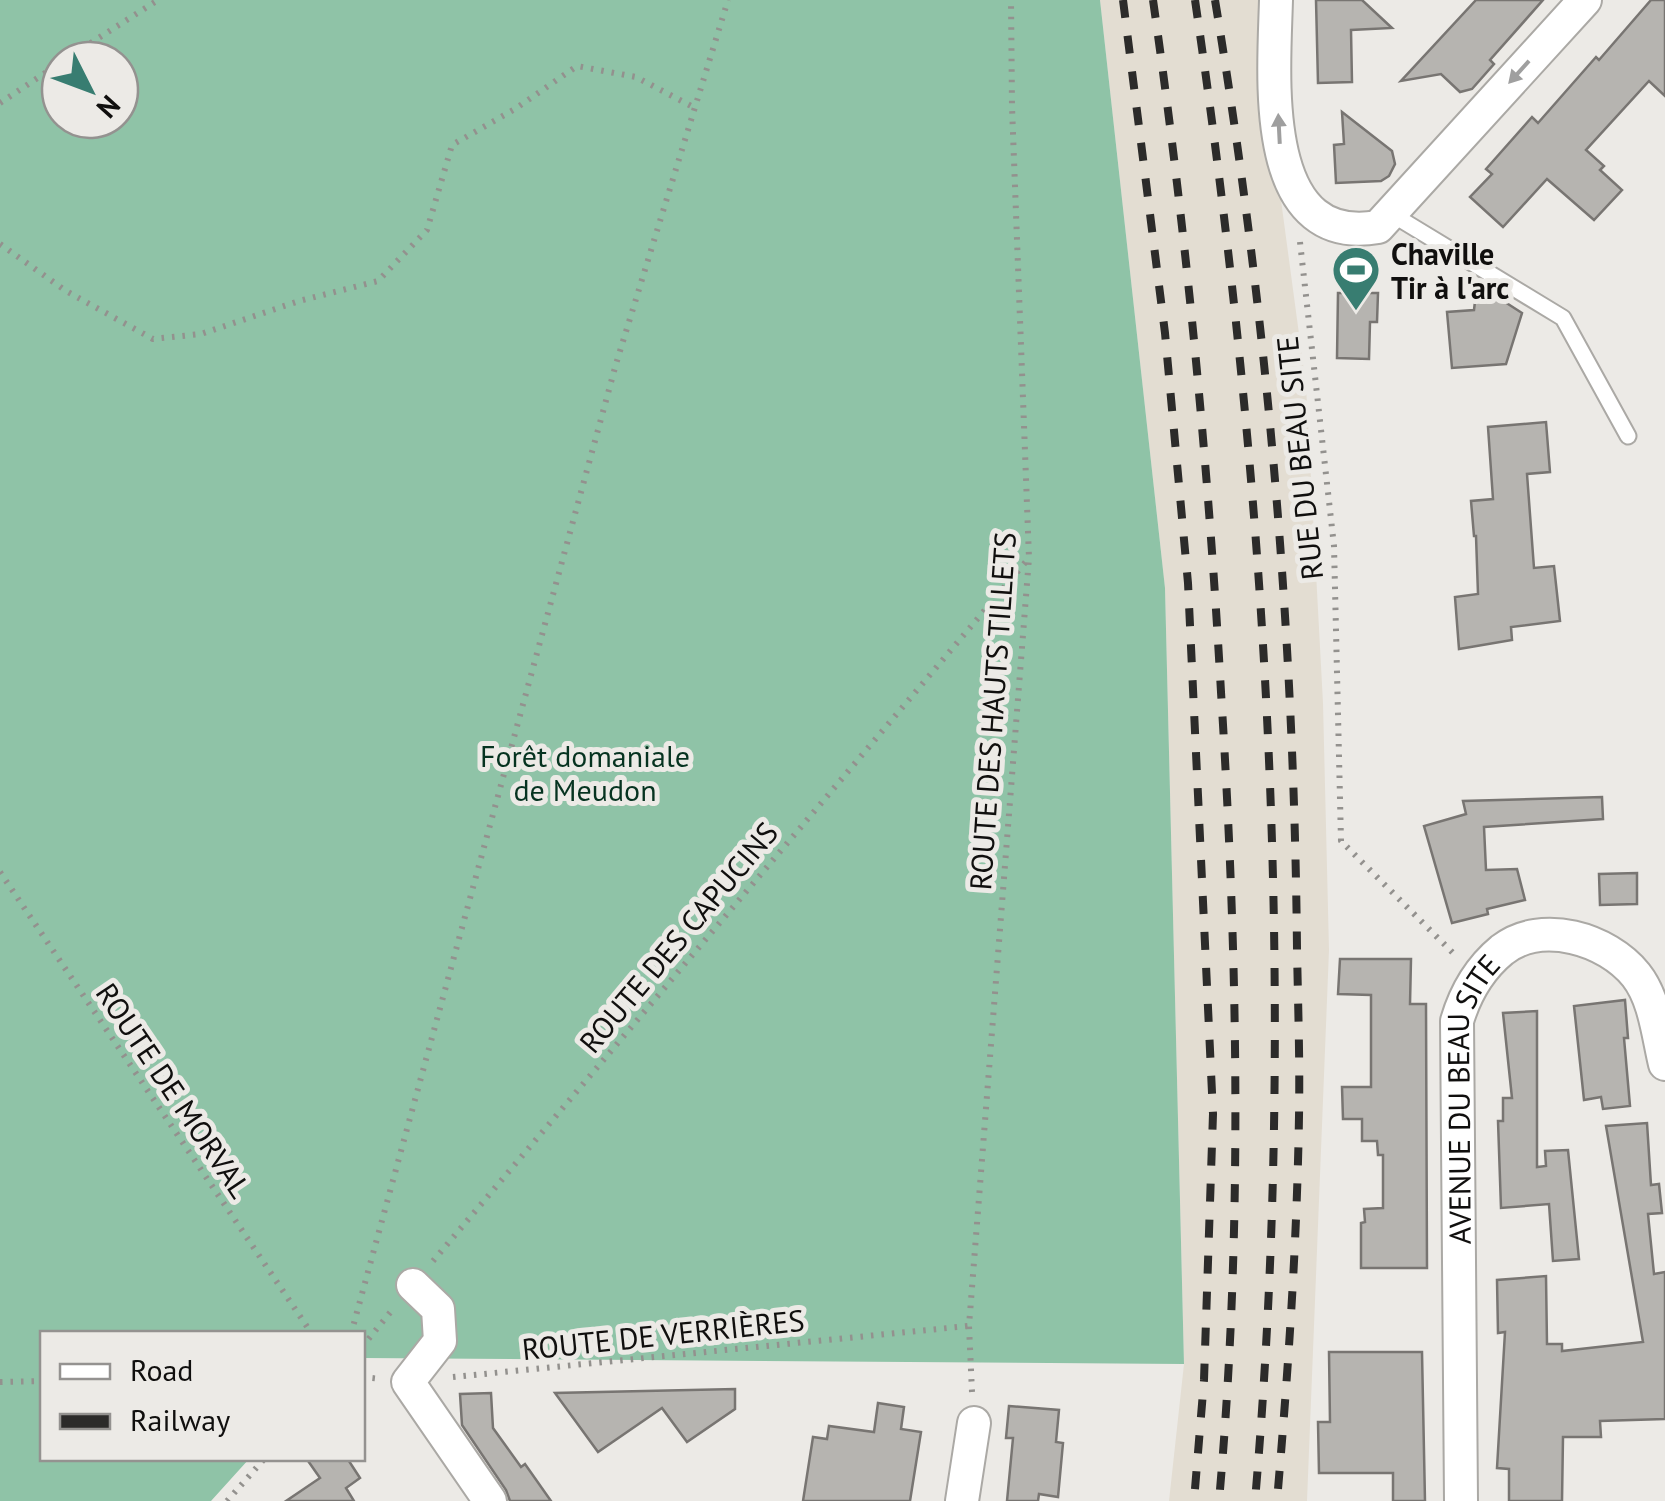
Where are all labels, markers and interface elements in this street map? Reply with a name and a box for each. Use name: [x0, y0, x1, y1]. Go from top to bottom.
north arrow: [40, 40, 140, 140]
one-way arrow: [1509, 59, 1531, 84]
text: N: [89, 88, 129, 126]
one-way arrow: [1271, 113, 1287, 145]
place label: Chaville Tir à l'arc: [1391, 234, 1509, 307]
sports icon: Chaville Tir à l'arc: [1330, 244, 1382, 312]
street label: RUE DU BEAU SITE: [1267, 334, 1331, 582]
street label: ROUTE DES HAUTS TILLETS: [960, 531, 1024, 891]
park label: Forêt domaniale de Meudon: [480, 736, 690, 809]
street label: ROUTE DES CAPUCINS: [570, 814, 786, 1060]
street label: AVENUE DU BEAU SITE: [1437, 945, 1508, 1244]
street label: ROUTE DE MORVAL: [88, 975, 260, 1205]
street label: ROUTE DE VERRIÈRES: [520, 1300, 806, 1368]
legend: [40, 1331, 365, 1461]
text: Road: [130, 1350, 194, 1389]
text: Railway: [130, 1400, 230, 1439]

